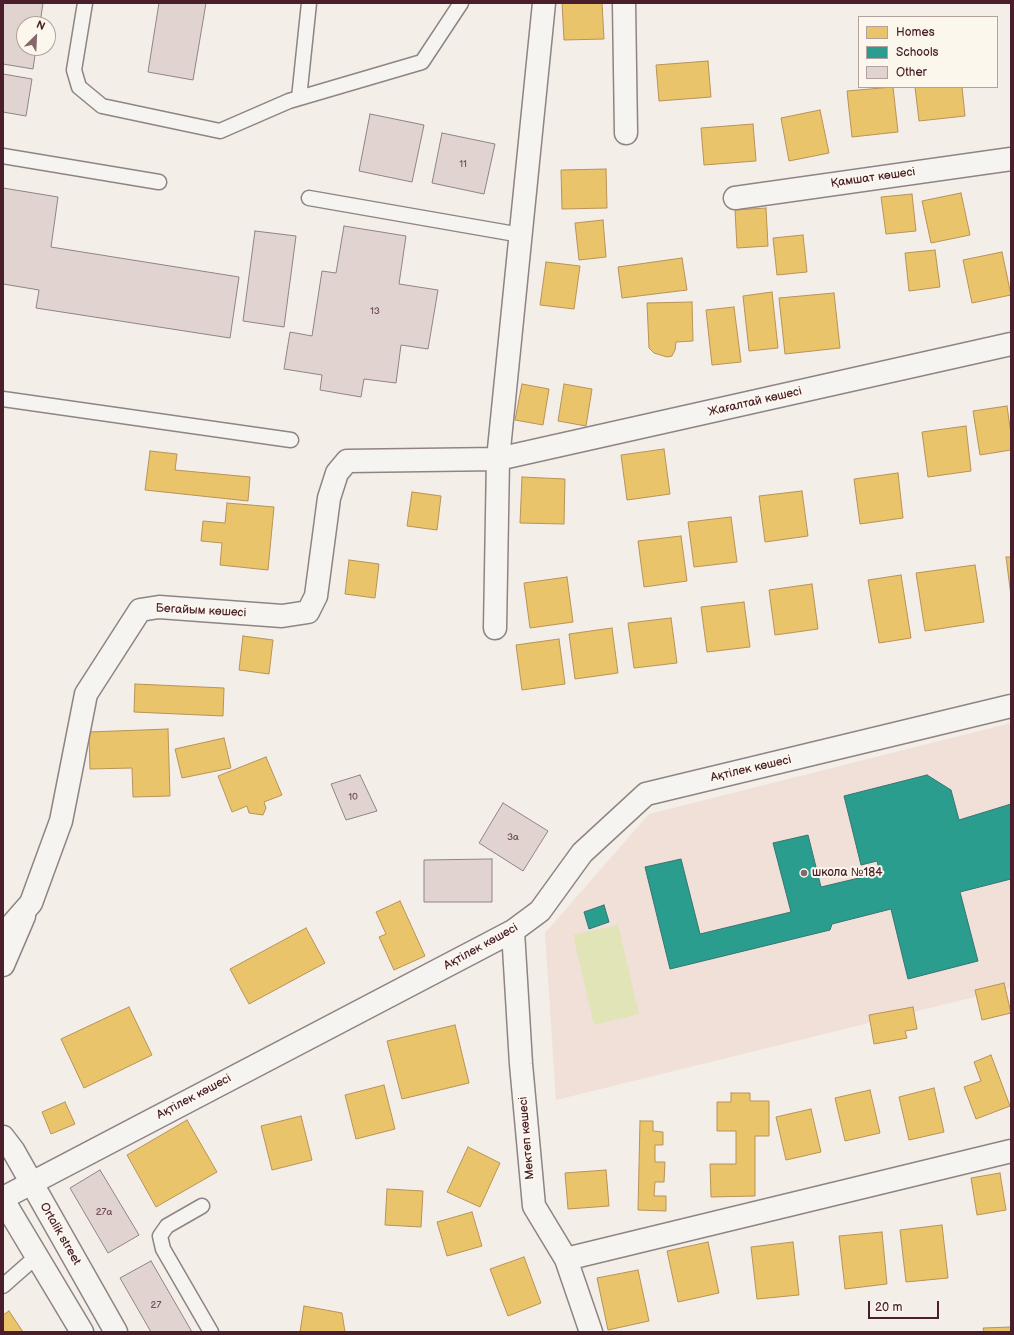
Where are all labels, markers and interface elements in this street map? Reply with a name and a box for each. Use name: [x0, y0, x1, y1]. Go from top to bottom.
north arrow: [16, 16, 56, 56]
legend: [858, 16, 998, 88]
text: N: [34, 18, 47, 33]
text: Homes: [896, 25, 935, 40]
text: Schools: [896, 45, 939, 60]
text: Other: [896, 65, 927, 80]
house number: 11: [459, 158, 467, 170]
street label: Қамшат көшесі: [830, 165, 916, 191]
house number: 13: [370, 305, 380, 317]
street label: Жағалтай көшесі: [707, 384, 803, 420]
street label: Бегайым көшесі: [155, 601, 247, 621]
street label: Ақтілек көшесі: [709, 753, 793, 785]
house number: 10: [348, 791, 358, 803]
house number: 3а: [507, 831, 519, 843]
place label: школа №184: [812, 866, 883, 880]
marker: школа №184: [799, 868, 809, 878]
street label: Ақтілек көшесі: [441, 921, 521, 973]
street label: Ақтілек көшесі: [154, 1071, 234, 1123]
street label: Мектеп көшесі: [516, 1096, 538, 1180]
street label: Ortalik street: [36, 1200, 84, 1268]
house number: 27а: [96, 1206, 112, 1218]
scale bar: [870, 1293, 941, 1319]
house number: 27: [151, 1299, 161, 1311]
text: 20 m: [875, 1300, 902, 1315]

